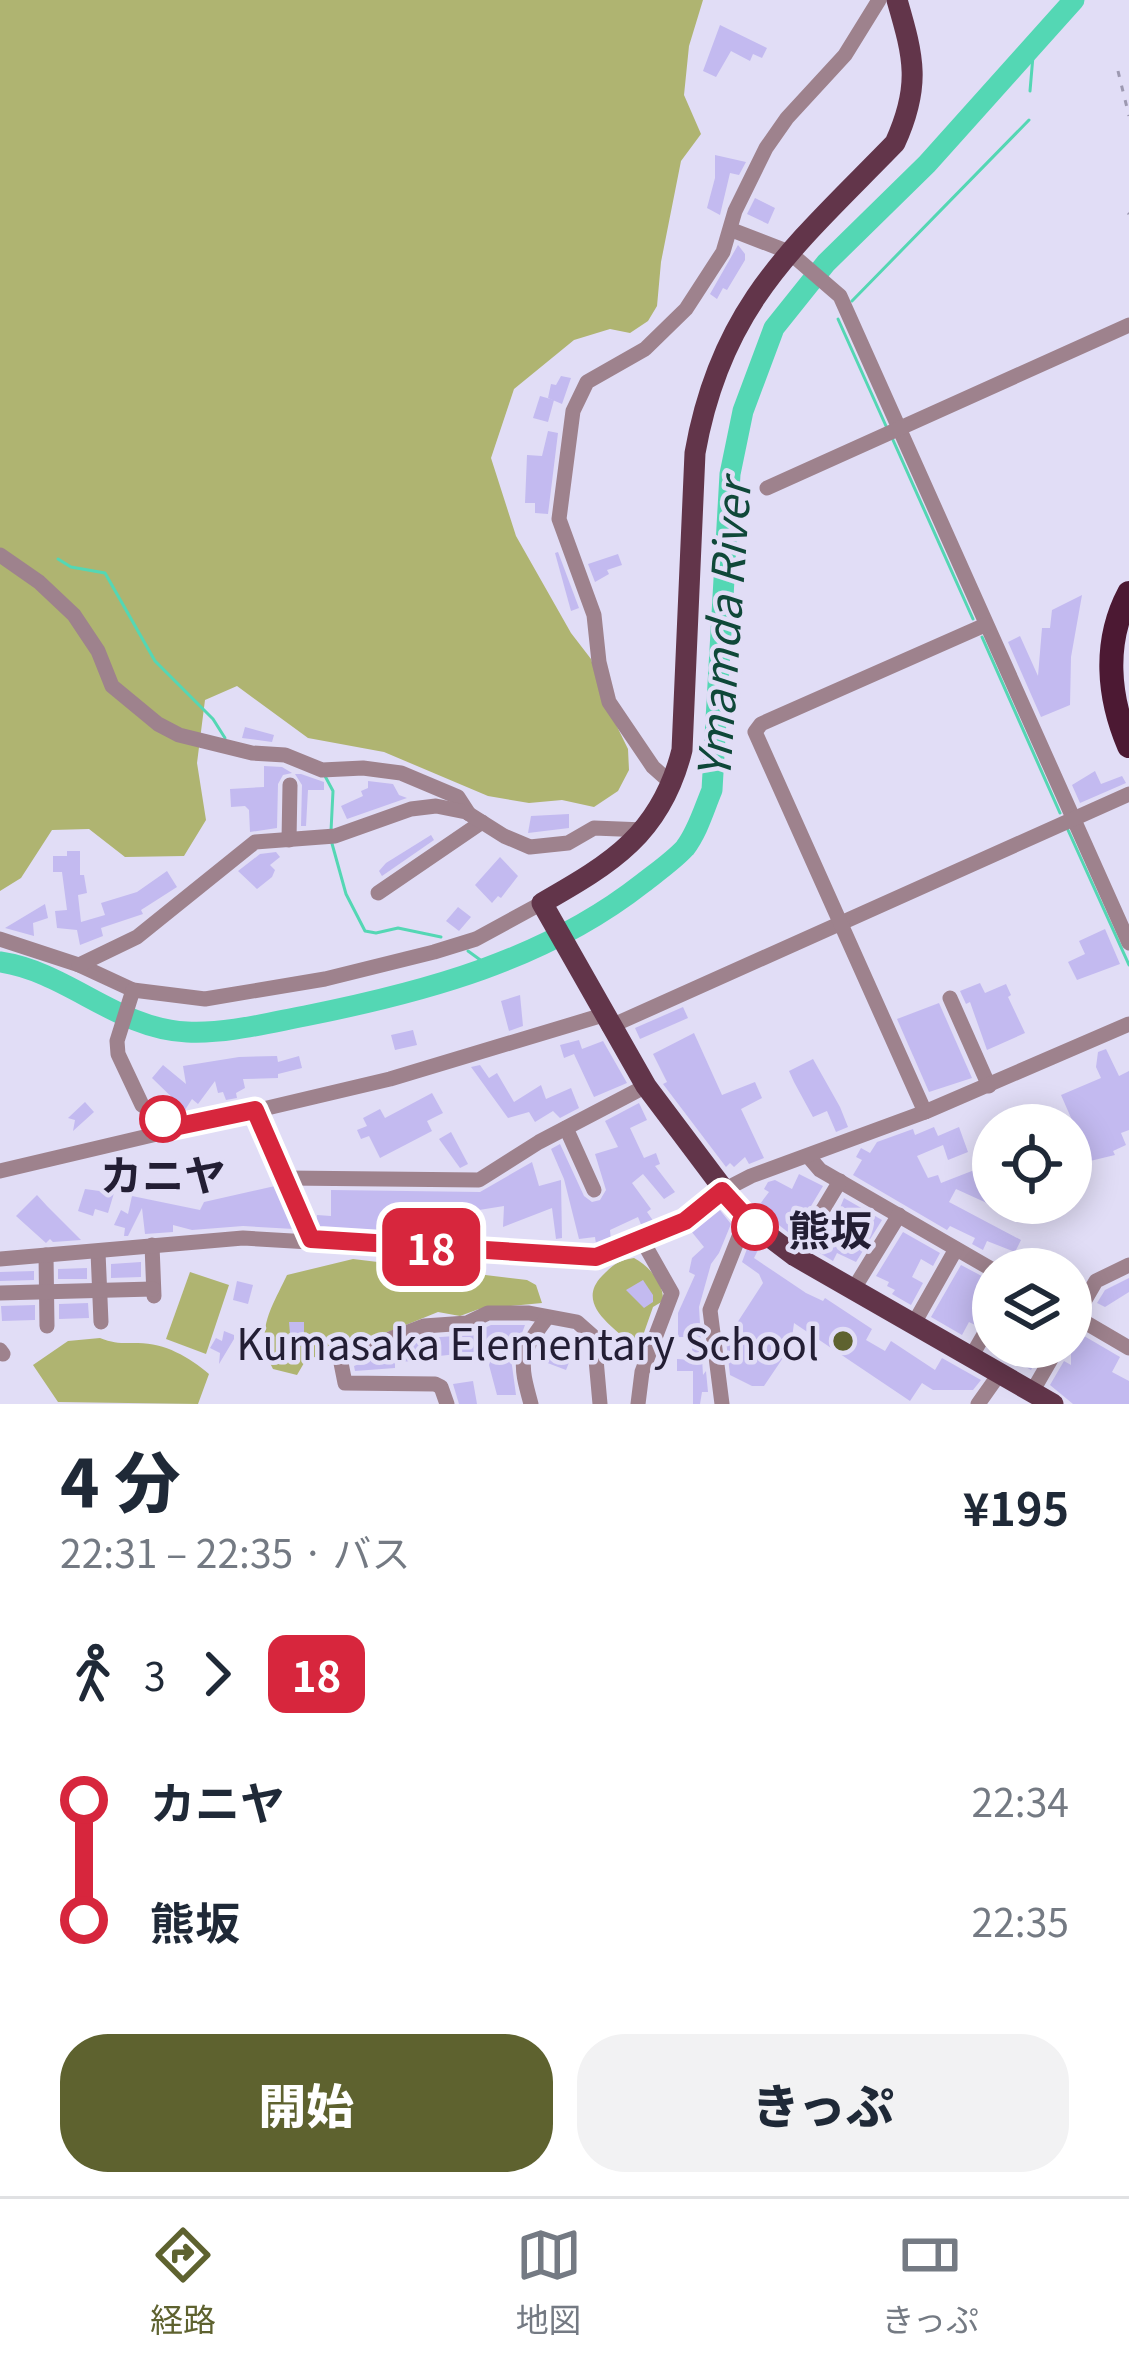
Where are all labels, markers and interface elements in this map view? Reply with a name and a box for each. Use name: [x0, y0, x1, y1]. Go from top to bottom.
water label: Ymamda River: [678, 470, 764, 781]
marker: カニヤ: [141, 1097, 185, 1141]
map controls: [972, 1104, 1092, 1368]
button: locate: [972, 1104, 1092, 1224]
place label: カニヤ: [100, 1142, 226, 1203]
place label: 熊坂: [788, 1197, 872, 1258]
marker: 熊坂: [733, 1205, 777, 1249]
line badge: 18: [377, 1208, 485, 1286]
text: 18: [406, 1216, 456, 1277]
button: layers: [972, 1248, 1092, 1368]
place label: Kumasaka Elementary School: [236, 1311, 819, 1372]
marker: Kumasaka Elementary School: [830, 1328, 856, 1354]
text: 4 分: [60, 1430, 181, 1526]
text: ¥195: [963, 1474, 1069, 1539]
text: 22:31 – 22:35 · バス: [60, 1523, 411, 1579]
icon: walk: [60, 1641, 126, 1707]
icon: forward: [184, 1641, 250, 1707]
text: 18: [292, 1643, 341, 1704]
text: 3: [144, 1646, 166, 1702]
text: カニヤ: [150, 1768, 285, 1833]
text: 22:34: [972, 1772, 1069, 1828]
text: 熊坂: [150, 1888, 240, 1953]
text: 22:35: [972, 1892, 1069, 1948]
button: 開始: [60, 2034, 553, 2172]
button: きっぷ: [577, 2034, 1069, 2172]
tab: 経路: [150, 2222, 216, 2342]
tab: 地図: [516, 2222, 582, 2342]
tab: きっぷ: [881, 2222, 979, 2342]

